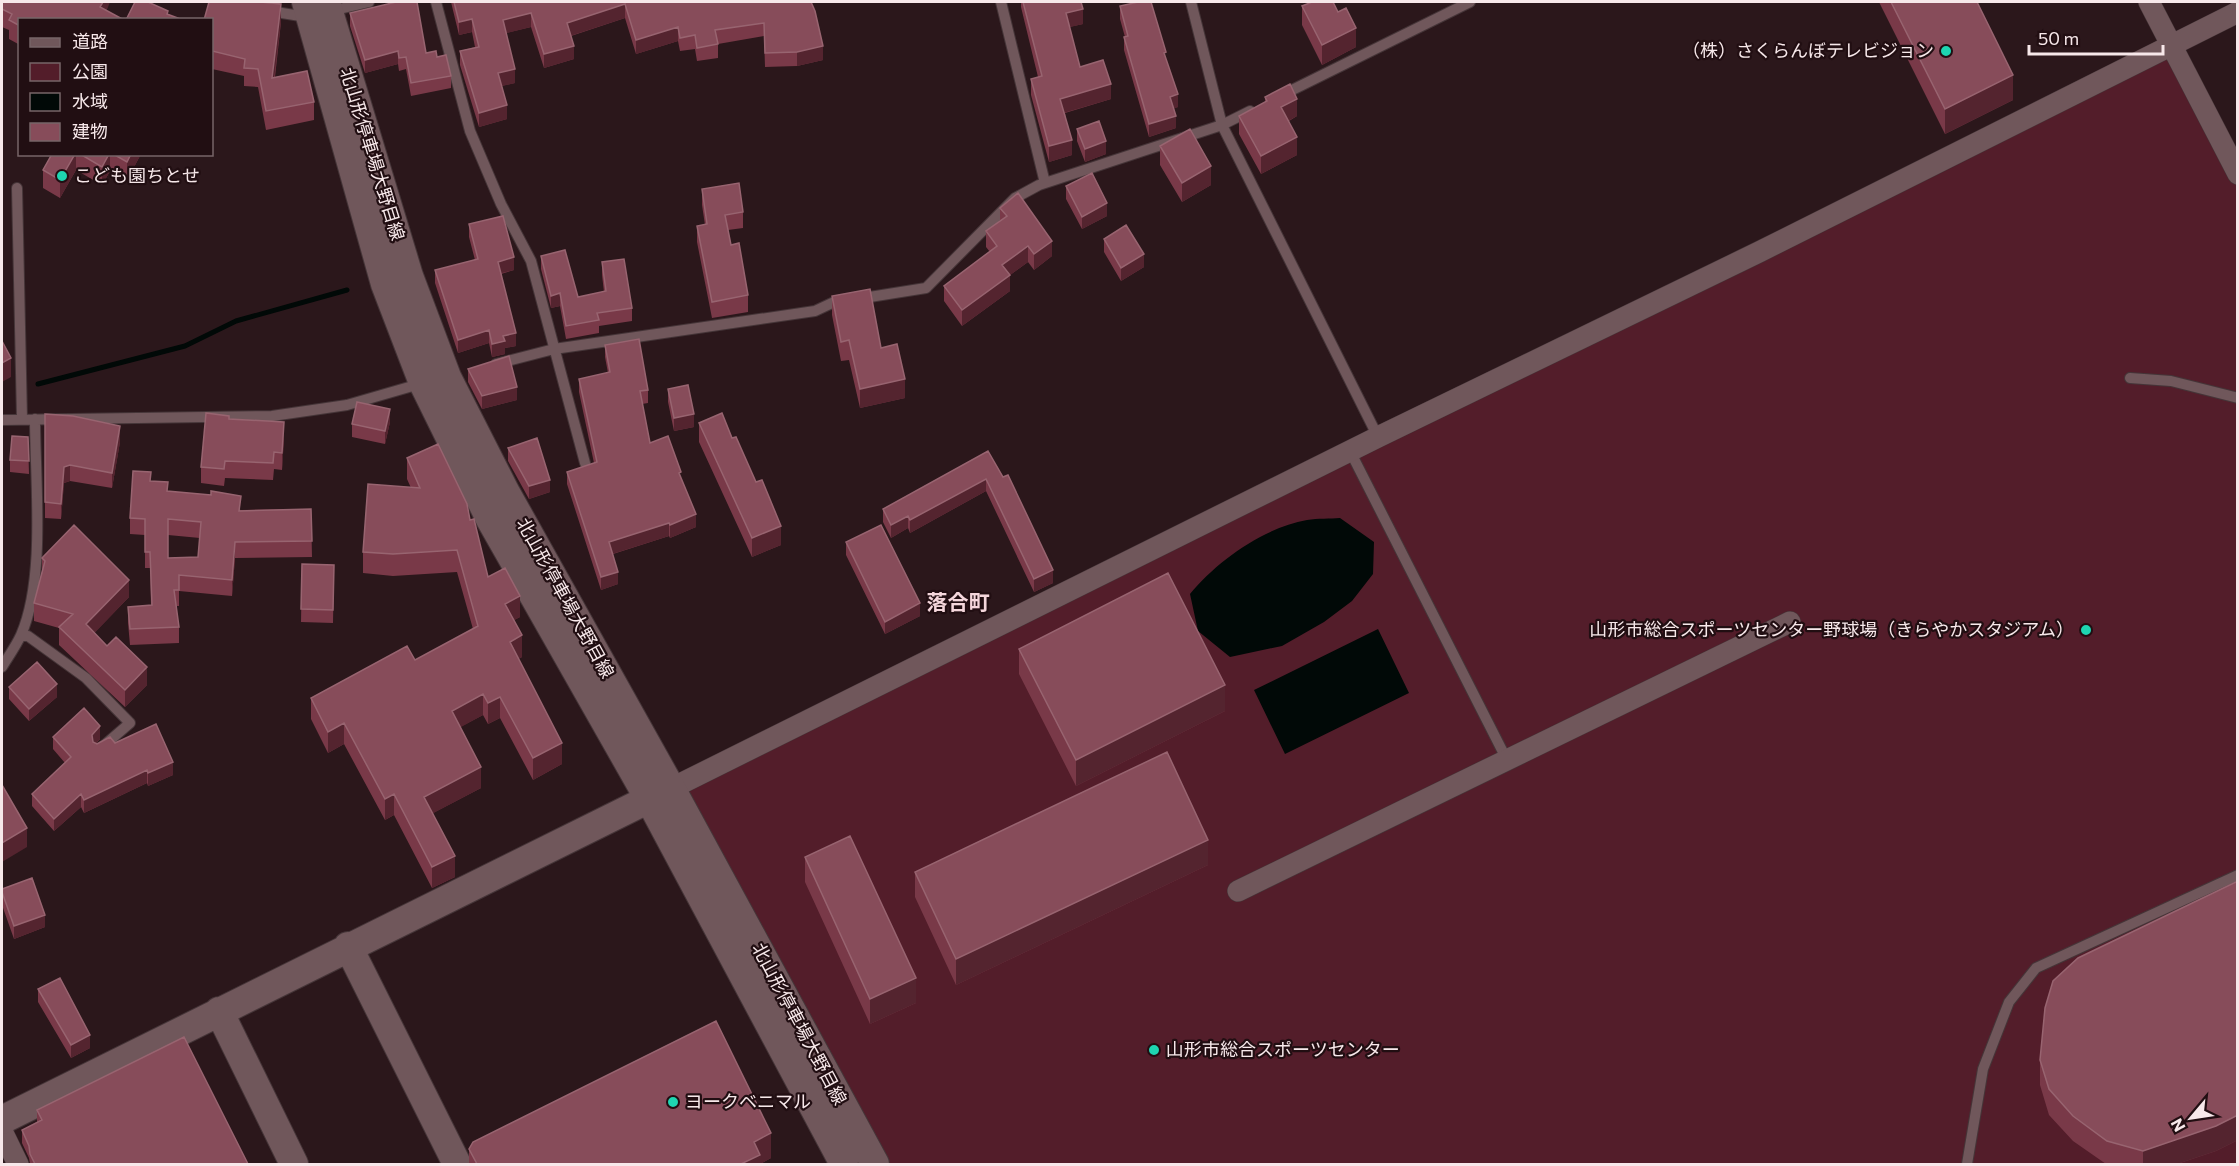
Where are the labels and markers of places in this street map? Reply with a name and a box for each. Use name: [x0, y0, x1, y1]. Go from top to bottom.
place label: （株）さくらんぼテレビジョン: [1682, 39, 1934, 61]
marker: （株）さくらんぼテレビジョン: [1939, 44, 1953, 58]
place label: こども園ちとせ: [74, 164, 200, 186]
marker: こども園ちとせ: [55, 169, 69, 183]
place label: 山形市総合スポーツセンター野球場（きらやかスタジアム）: [1590, 618, 2074, 640]
marker: 山形市総合スポーツセンター野球場（きらやかスタジアム）: [2079, 623, 2093, 637]
place label: 山形市総合スポーツセンター: [1166, 1038, 1400, 1060]
marker: 山形市総合スポーツセンター: [1147, 1043, 1161, 1057]
place label: ヨークベニマル: [685, 1090, 811, 1112]
marker: ヨークベニマル: [666, 1095, 680, 1109]

